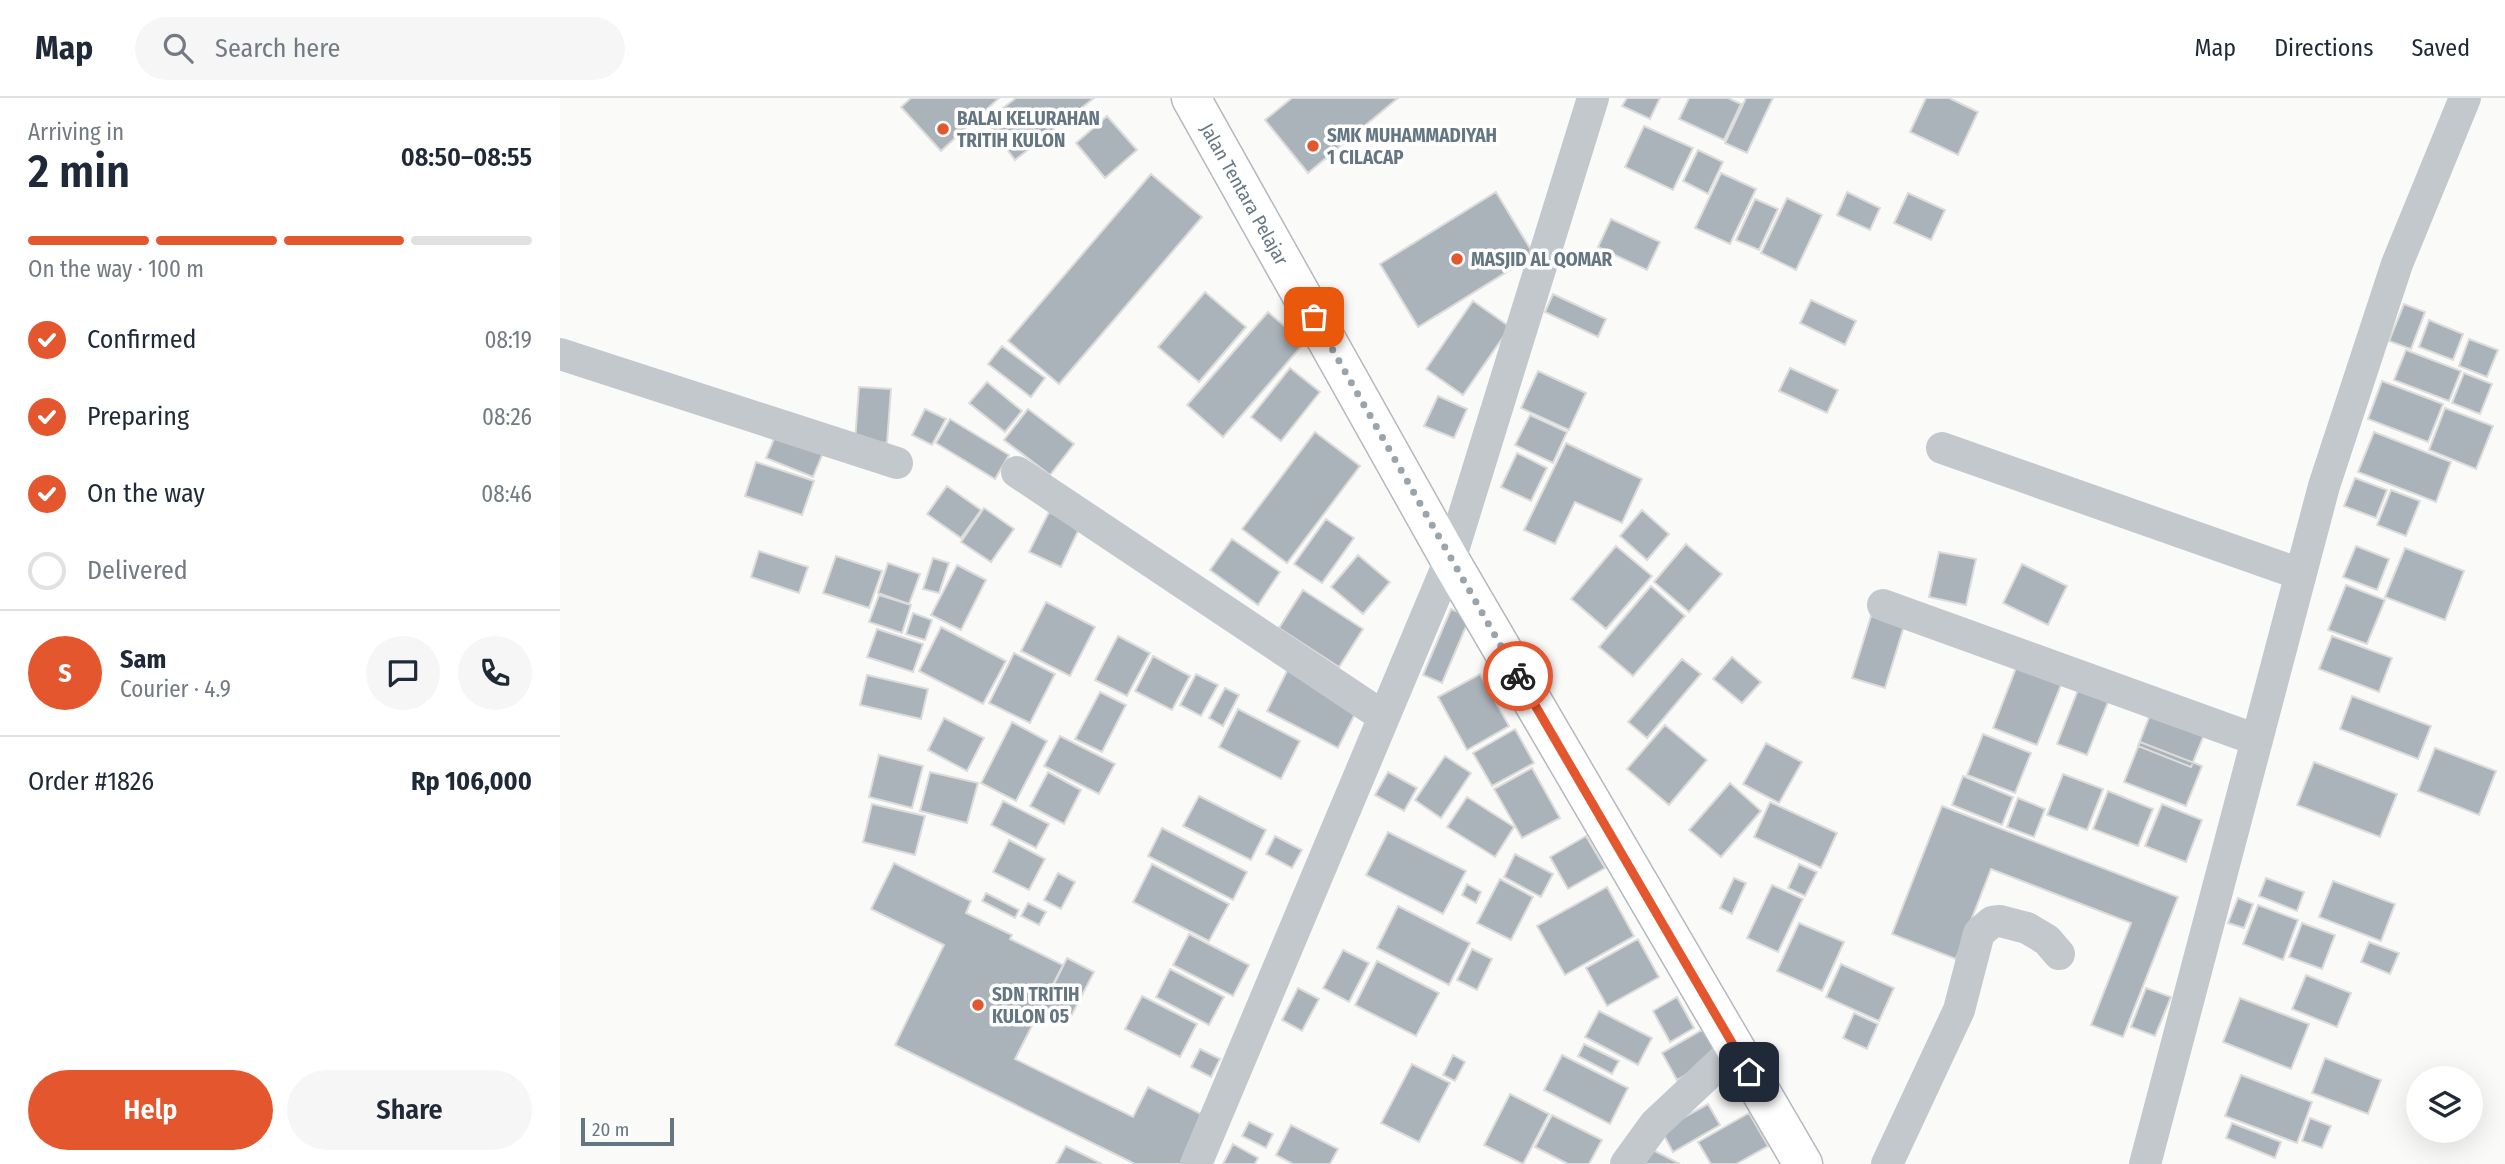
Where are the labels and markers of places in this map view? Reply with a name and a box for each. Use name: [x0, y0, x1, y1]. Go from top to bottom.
place label: BALAI KELURAHAN TRITIH KULON: [957, 107, 1100, 152]
marker: BALAI KELURAHAN TRITIH KULON: [935, 121, 951, 137]
place label: SMK MUHAMMADIYAH 1 CILACAP: [1327, 124, 1497, 169]
marker: SMK MUHAMMADIYAH 1 CILACAP: [1305, 138, 1321, 154]
place label: MASJID AL QOMAR: [1471, 248, 1612, 271]
marker: MASJID AL QOMAR: [1449, 251, 1465, 267]
pin: [1284, 287, 1344, 347]
place label: SDN TRITIH KULON 05: [992, 983, 1079, 1028]
marker: SDN TRITIH KULON 05: [970, 997, 986, 1013]
pin: [1719, 1042, 1779, 1102]

